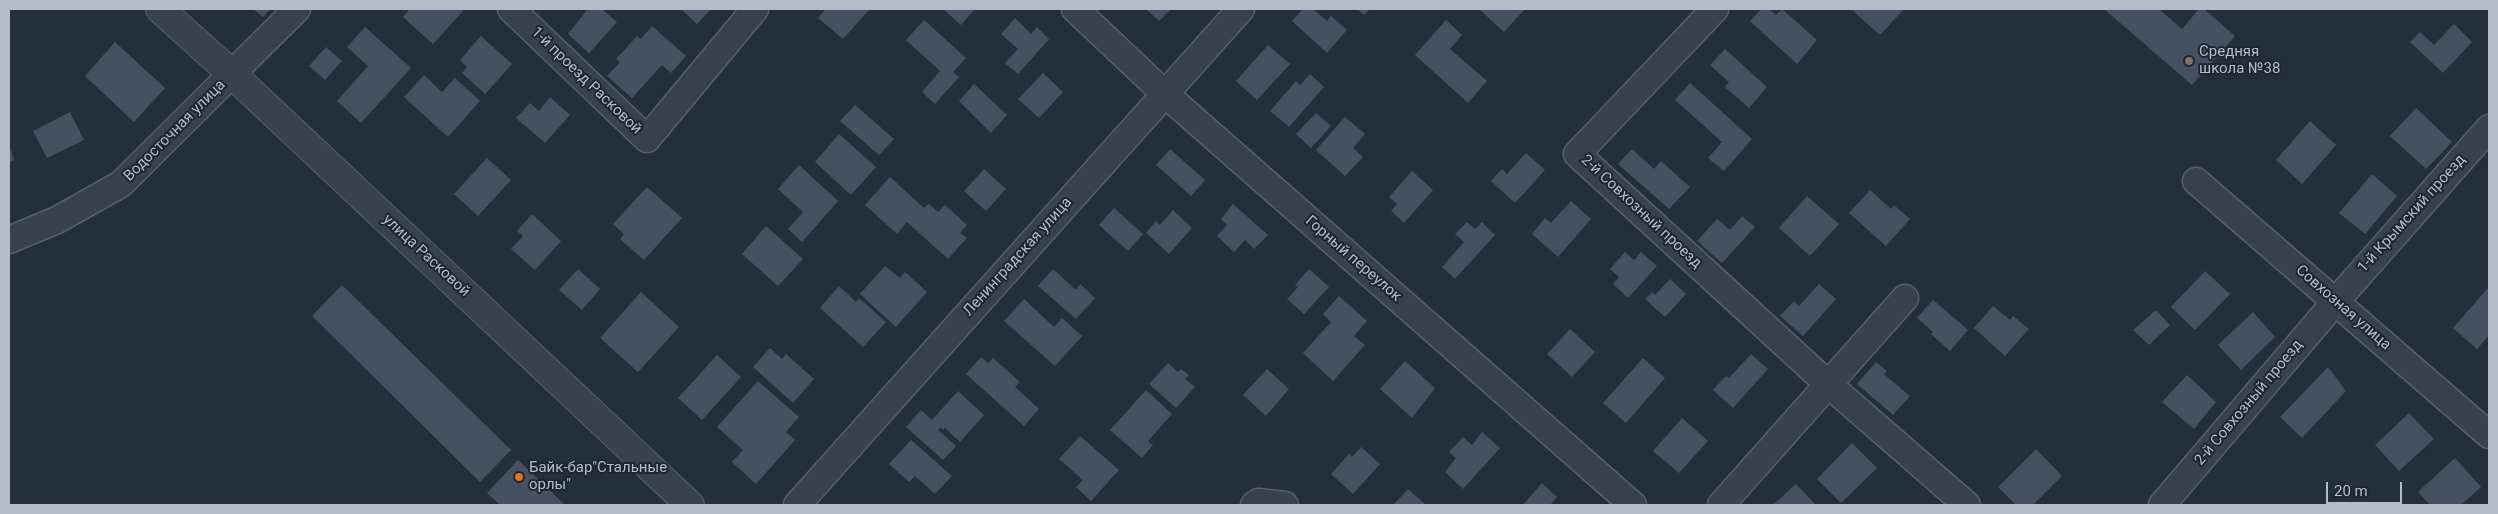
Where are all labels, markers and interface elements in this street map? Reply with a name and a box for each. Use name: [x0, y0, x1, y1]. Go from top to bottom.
street label: 1-й проезд Расковой: [527, 24, 645, 138]
place label: Средняя школа №38: [2199, 43, 2280, 78]
marker: Средняя школа №38: [2183, 55, 2195, 67]
street label: Водосточная улица: [120, 76, 230, 186]
street label: 2-й Совхозный проезд: [1577, 151, 1705, 273]
street label: 1-й Крымский проезд: [2354, 151, 2470, 277]
street label: Ленинградская улица: [960, 194, 1076, 320]
street label: улица Расковой: [379, 211, 473, 301]
street label: Горный переулок: [1301, 212, 1405, 306]
street label: Совхозная улица: [2292, 262, 2394, 354]
street label: 2-й Совхозный проезд: [2191, 337, 2307, 469]
place label: Байк-бар"Стальные орлы": [529, 459, 667, 494]
marker: Байк-бар"Стальные орлы": [513, 471, 525, 483]
scale bar: [2328, 472, 2404, 504]
text: 20 m: [2334, 482, 2368, 500]

